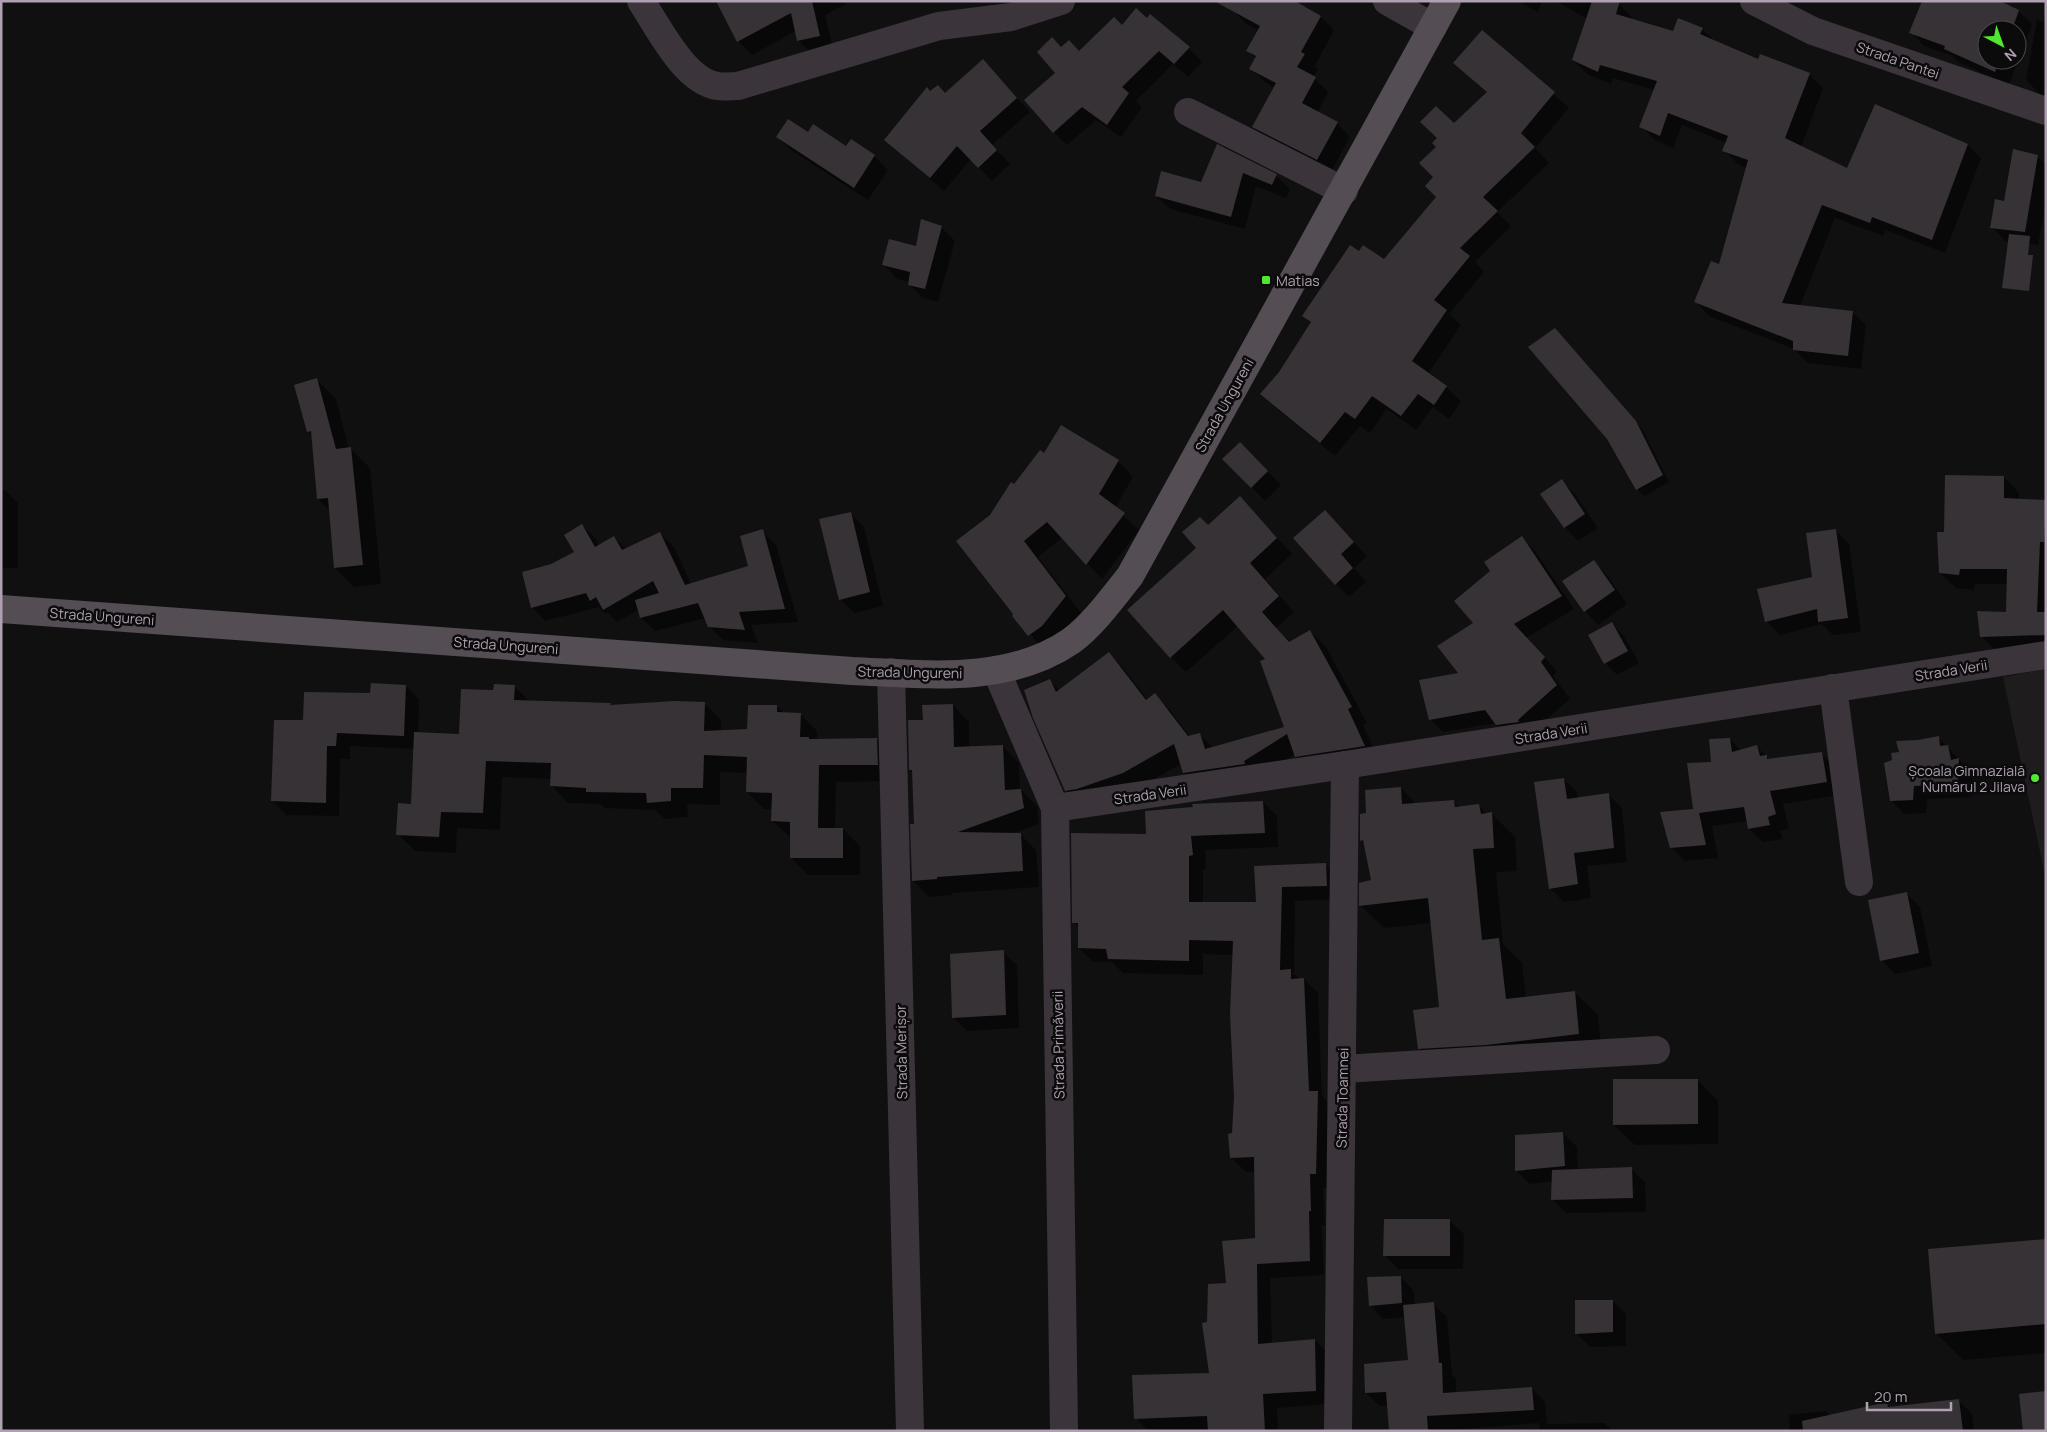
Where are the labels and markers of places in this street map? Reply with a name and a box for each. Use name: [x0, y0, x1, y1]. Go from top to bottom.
place label: Matias: [1276, 271, 1320, 290]
marker: Matias: [1260, 274, 1272, 286]
place label: Școala Gimnazială Numărul 2 Jilava: [1908, 761, 2025, 796]
marker: Școala Gimnazială Numărul 2 Jilava: [2029, 772, 2041, 784]

